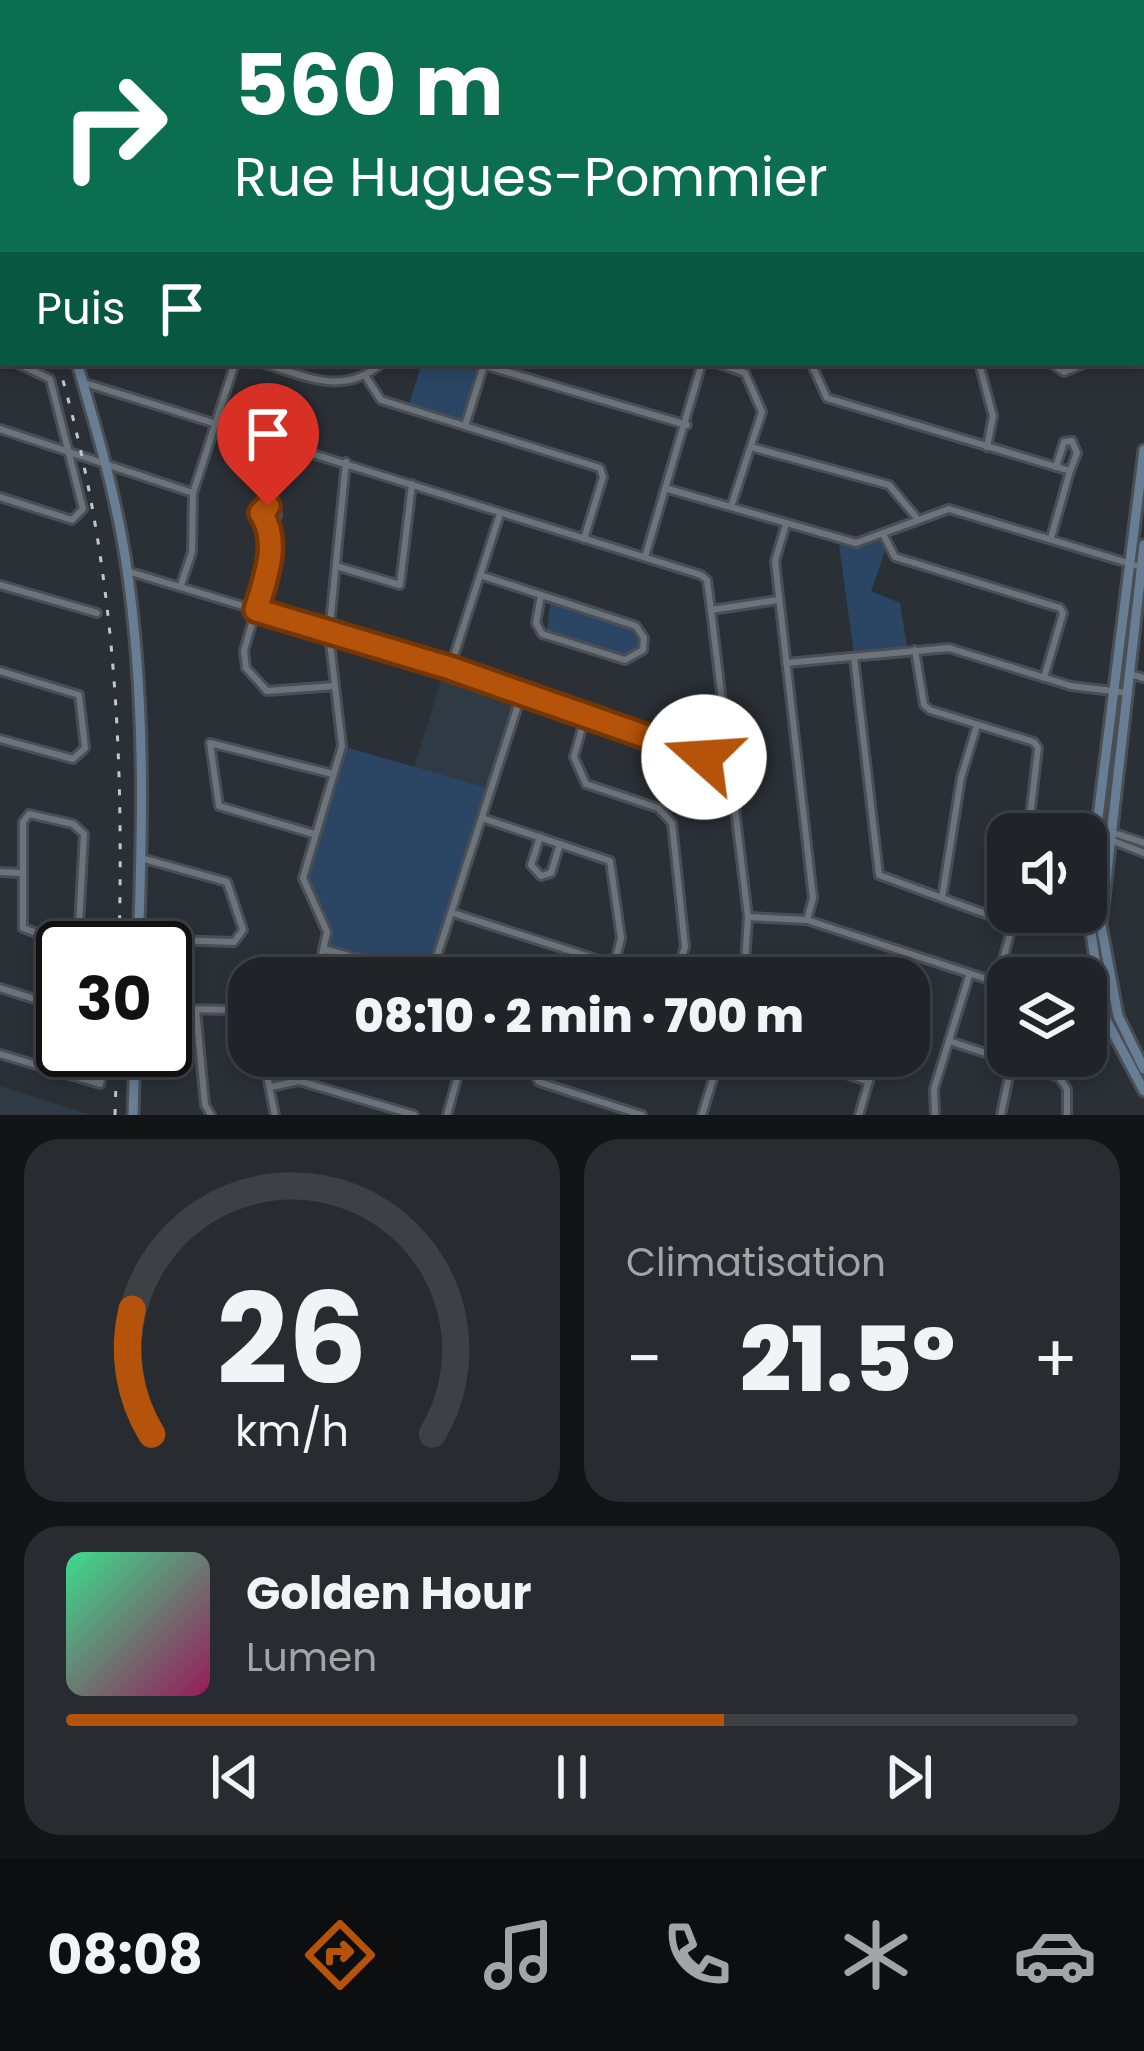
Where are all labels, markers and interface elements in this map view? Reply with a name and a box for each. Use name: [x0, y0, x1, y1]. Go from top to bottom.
text: 560 m: [234, 27, 504, 144]
icon: right: [36, 48, 192, 204]
text: Rue Hugues-Pommier: [234, 139, 828, 215]
icon: arrive: [149, 276, 215, 342]
text: Puis: [36, 277, 125, 340]
pin: [217, 383, 319, 506]
icon: arrive: [235, 401, 301, 467]
position arrow: [641, 694, 767, 820]
map controls: [987, 813, 1107, 1077]
button: sound: [987, 813, 1107, 933]
speed limit sign: 30: [36, 921, 192, 1077]
button: layers: [987, 957, 1107, 1077]
text: 08:10 · 2 min · 700 m: [354, 985, 804, 1048]
text: Climatisation: [626, 1235, 886, 1290]
text: 26: [217, 1252, 367, 1427]
text: 21.5°: [740, 1296, 955, 1423]
text: −: [626, 1313, 662, 1405]
text: +: [1033, 1313, 1078, 1405]
text: km/h: [235, 1400, 349, 1460]
text: Golden Hour: [246, 1562, 532, 1625]
text: Lumen: [246, 1630, 377, 1685]
icon: previous: [202, 1744, 268, 1810]
icon: pause: [539, 1744, 605, 1810]
icon: next: [876, 1744, 942, 1810]
icon: directions: [298, 1913, 382, 1997]
icon: music: [477, 1913, 561, 1997]
icon: phone: [655, 1913, 739, 1997]
icon: climate: [834, 1913, 918, 1997]
icon: car: [1013, 1913, 1097, 1997]
text: 08:08: [47, 1917, 203, 1993]

